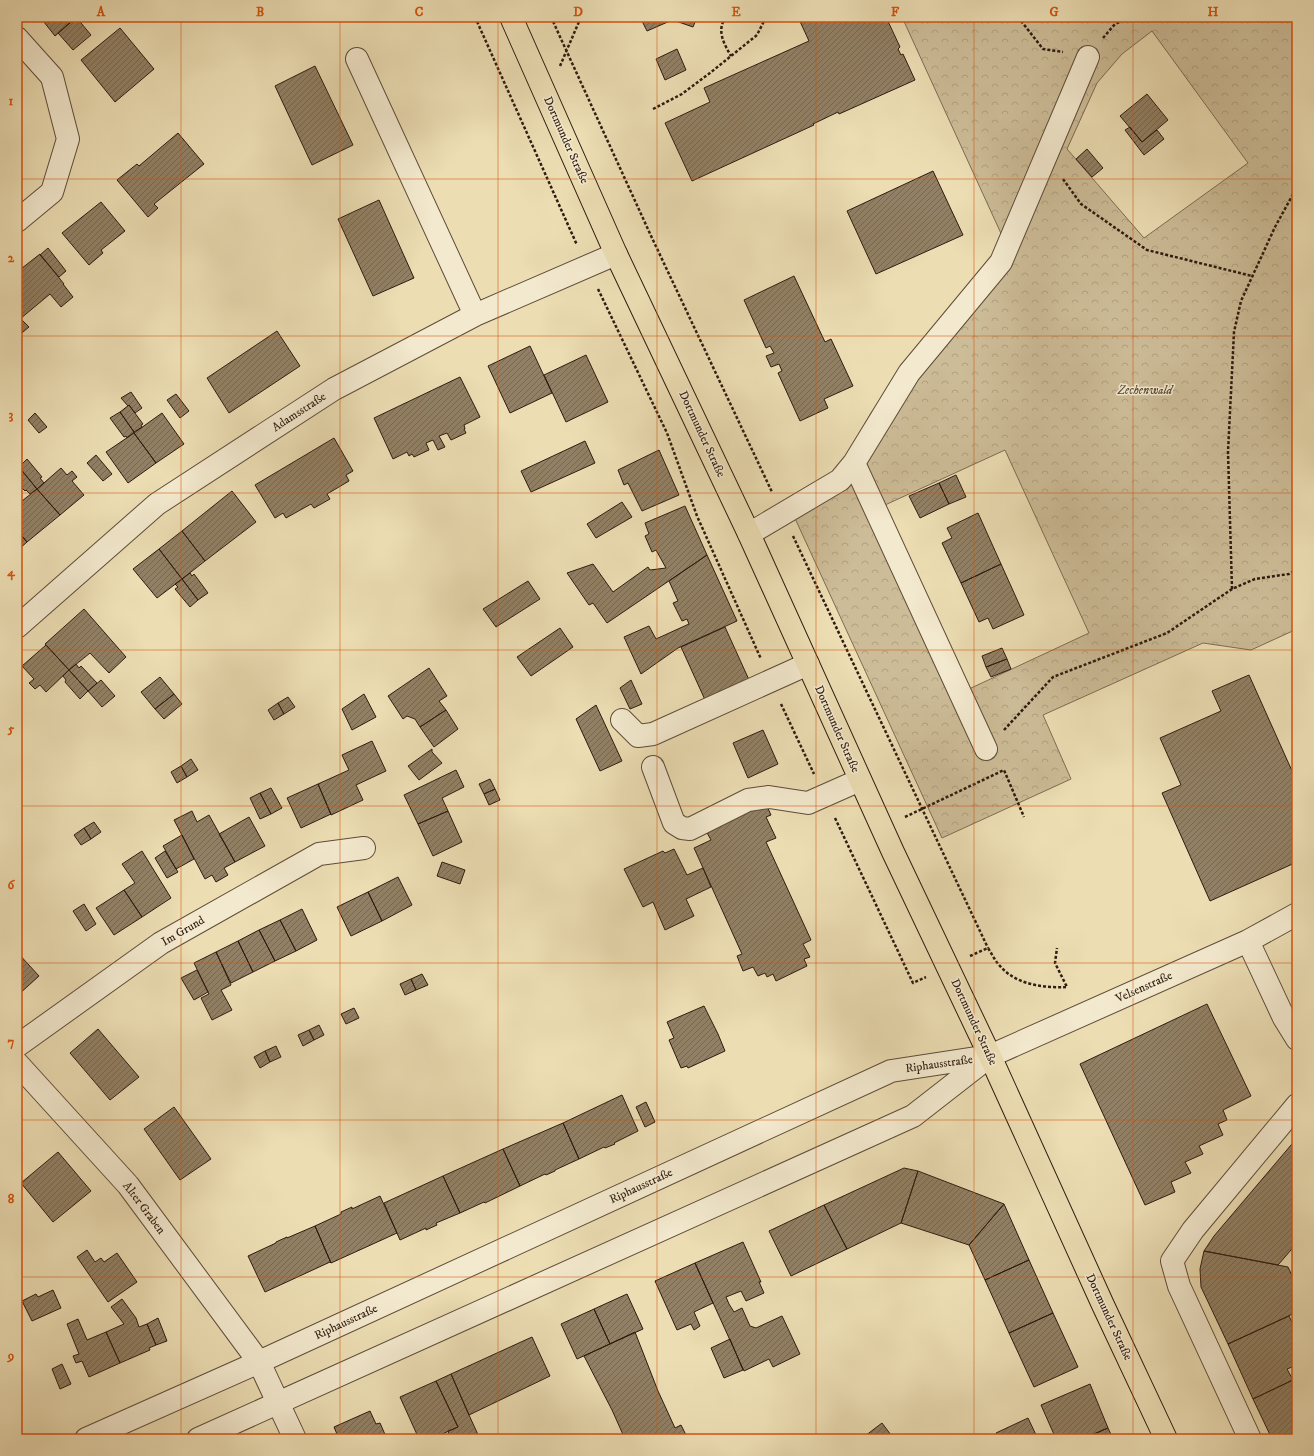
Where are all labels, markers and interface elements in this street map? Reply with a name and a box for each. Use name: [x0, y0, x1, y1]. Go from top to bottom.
text: A: [96, 4, 106, 20]
text: B: [256, 4, 264, 20]
text: C: [415, 4, 424, 20]
text: D: [573, 4, 583, 20]
text: E: [731, 4, 741, 20]
text: F: [891, 4, 900, 20]
text: G: [1049, 4, 1059, 20]
text: H: [1208, 4, 1219, 20]
text: 1: [9, 93, 14, 109]
street label: Dortmunder Straße: [540, 94, 592, 186]
text: 2: [8, 250, 15, 266]
park label: Zechenwald: [1117, 383, 1175, 398]
street label: Dortmunder Straße: [675, 388, 729, 480]
street label: Adamsstraße: [269, 389, 329, 435]
text: 3: [9, 407, 14, 423]
text: 4: [6, 564, 15, 581]
street label: Dortmunder Straße: [811, 683, 863, 775]
text: 5: [7, 721, 15, 737]
text: 6: [8, 877, 16, 893]
street label: Im Grund: [159, 913, 207, 949]
street label: Velsenstraße: [1112, 968, 1175, 1007]
street label: Dortmunder Straße: [947, 976, 1001, 1068]
text: 7: [8, 1034, 15, 1050]
street label: Riphausstraße: [904, 1052, 974, 1076]
street label: Riphausstraße: [607, 1165, 675, 1207]
street label: Alter Graben: [119, 1179, 169, 1238]
text: 8: [8, 1191, 15, 1207]
street label: Dortmunder Straße: [1082, 1271, 1136, 1363]
street label: Riphausstraße: [312, 1301, 380, 1343]
text: 9: [7, 1348, 14, 1364]

